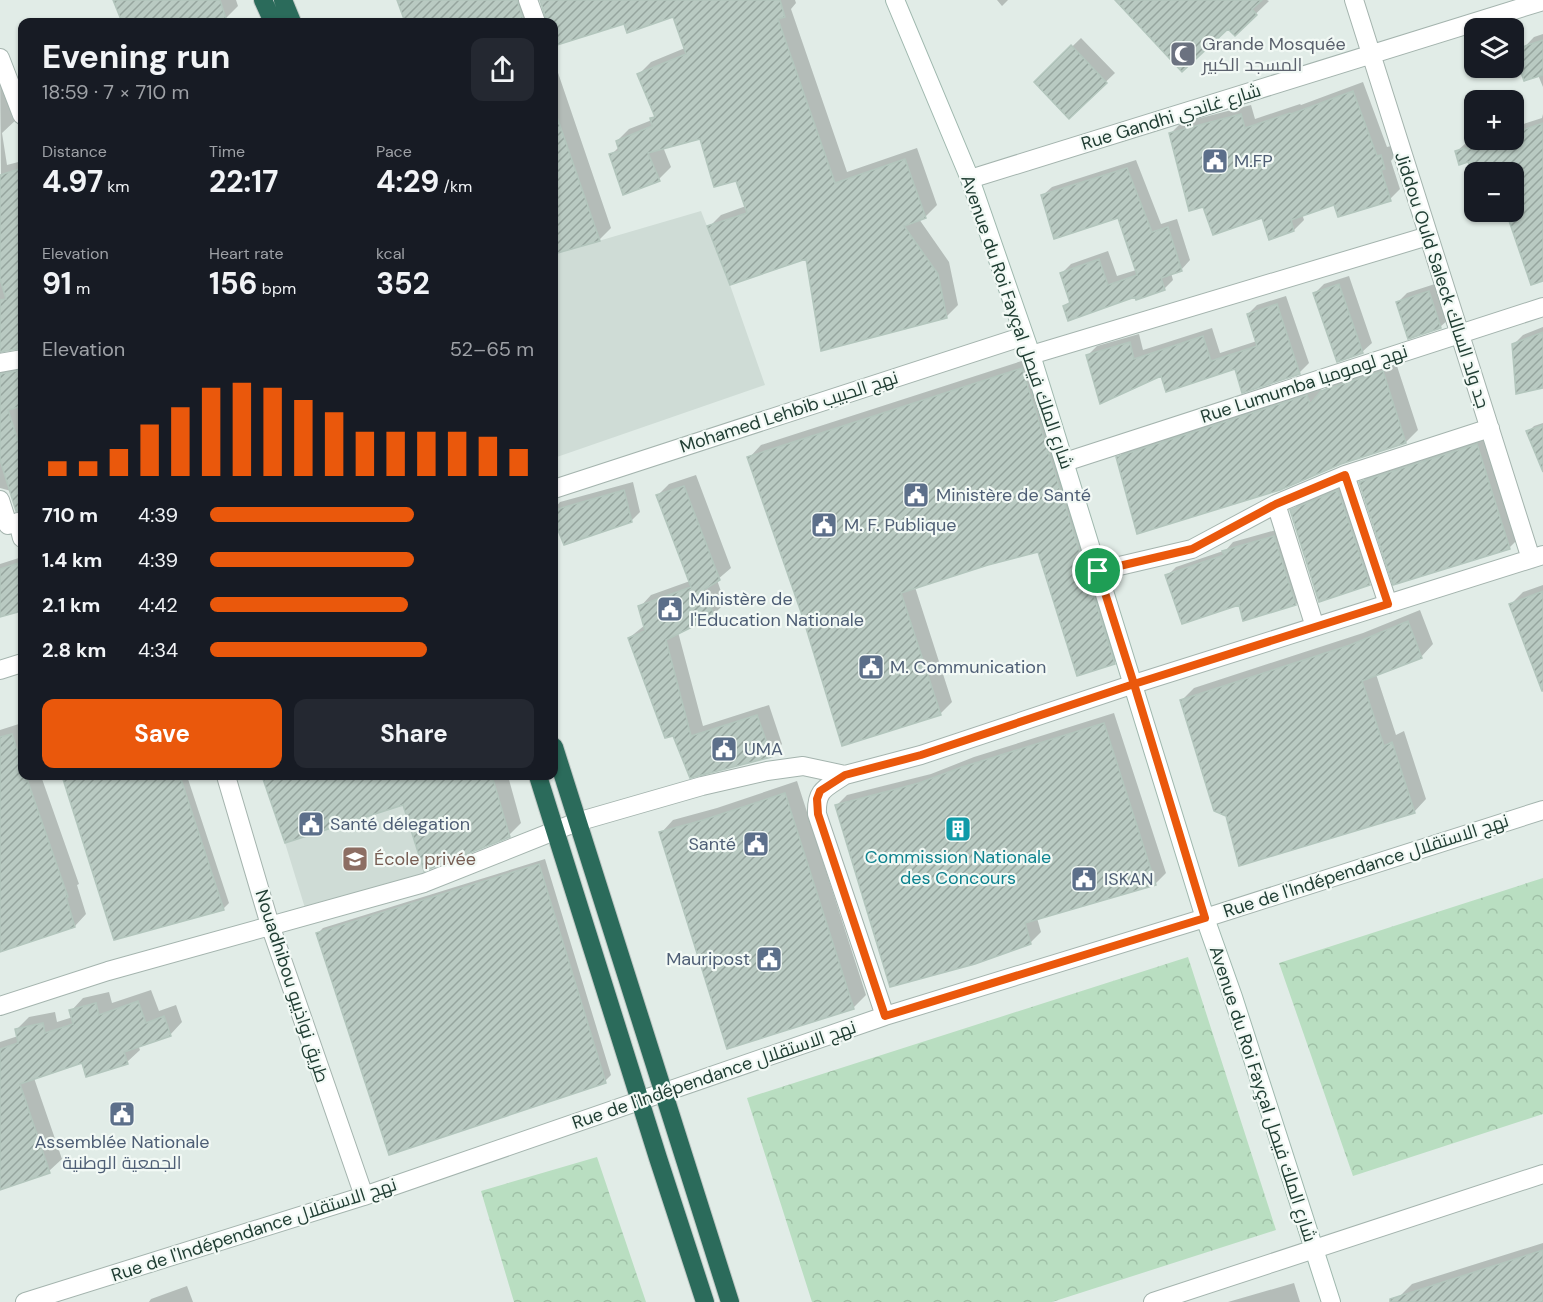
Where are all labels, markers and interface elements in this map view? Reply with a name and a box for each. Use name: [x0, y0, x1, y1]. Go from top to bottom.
map controls: [1464, 18, 1524, 222]
button: layers: [1464, 18, 1524, 78]
place label: Grande Mosquée المسجد الكبير: [1201, 32, 1346, 77]
text: Evening run: [42, 35, 230, 78]
button: share: [471, 38, 534, 101]
mosque icon: Grande Mosquée المسجد الكبير: [1168, 39, 1198, 69]
street label: Rue Gandhi شارع غاندي: [1078, 78, 1264, 158]
text: 18:59 · 7 × 710 m: [42, 79, 189, 105]
button: +: [1464, 90, 1524, 150]
text: Distance: [42, 141, 107, 162]
text: Time: [209, 141, 245, 162]
text: Pace: [376, 141, 412, 162]
public building icon: M.FP: [1200, 146, 1230, 176]
place label: M.FP: [1234, 149, 1273, 173]
street label: Jiddou Ould Saleck جد ولد السالك: [1389, 149, 1495, 411]
text: 4.97: [42, 162, 103, 201]
text: 22:17: [209, 162, 278, 201]
text: 4:29: [376, 162, 439, 201]
button: −: [1464, 162, 1524, 222]
street label: Avenue du Roi Fayçal شارع الملك فيصل: [955, 172, 1079, 472]
text: km: [103, 176, 130, 197]
text: /km: [439, 176, 472, 197]
text: Elevation: [42, 243, 109, 264]
text: Heart rate: [209, 243, 284, 264]
text: kcal: [376, 243, 405, 264]
text: 91: [42, 264, 72, 303]
text: 156: [209, 264, 258, 303]
text: 352: [376, 264, 430, 303]
text: m: [72, 278, 90, 299]
text: bpm: [258, 278, 296, 299]
text: Elevation: [42, 336, 125, 362]
text: 52–65 m: [450, 336, 534, 362]
street label: Rue Lumumba نهج لومومبا: [1197, 339, 1411, 429]
street label: Mohamed Lehbib نهج الحبيب: [677, 365, 901, 459]
public building icon: Ministère de Santé: [901, 480, 931, 510]
place label: Ministère de Santé: [936, 483, 1091, 507]
text: 710 m: [42, 502, 98, 528]
text: 4:39: [138, 502, 178, 528]
public building icon: M. F. Publique: [809, 510, 839, 540]
place label: M. F. Publique: [844, 513, 957, 537]
pin: [1072, 545, 1123, 596]
text: 1.4 km: [42, 547, 102, 573]
text: 4:39: [138, 547, 178, 573]
icon: arrive: [1081, 554, 1114, 587]
place label: Ministère de l'Education Nationale: [690, 587, 864, 632]
text: 2.1 km: [42, 592, 100, 618]
text: 4:42: [138, 592, 178, 618]
public building icon: Ministère de l'Education Nationale: [655, 594, 685, 624]
text: 2.8 km: [42, 637, 106, 663]
text: 4:34: [138, 637, 178, 663]
public building icon: M. Communication: [856, 652, 886, 682]
place label: M. Communication: [890, 655, 1046, 679]
button: Save: [42, 699, 282, 768]
button: Share: [294, 699, 534, 768]
public building icon: UMA: [709, 734, 739, 764]
place label: UMA: [744, 737, 783, 761]
street label: Rue de l'Indépendance نهج الاستقلال: [1220, 808, 1512, 924]
public building icon: Santé délegation: [296, 809, 326, 839]
place label: Santé délegation: [330, 812, 470, 836]
building icon: Commission Nationale des Concours: [943, 814, 973, 844]
public building icon: Santé: [741, 829, 771, 859]
place label: Santé: [688, 832, 736, 856]
school or university icon: École privée: [340, 844, 370, 874]
place label: Commission Nationale des Concours: [865, 845, 1051, 890]
place label: École privée: [374, 847, 476, 871]
public building icon: ISKAN: [1069, 864, 1099, 894]
place label: ISKAN: [1104, 867, 1154, 891]
street label: Nouadhibou طريق نواذيبو: [249, 887, 335, 1085]
street label: Avenue du Roi Fayçal شارع الملك فيصل: [1204, 943, 1322, 1245]
public building icon: Mauripost: [754, 944, 784, 974]
place label: Mauripost: [666, 947, 750, 971]
street label: Rue de l'Indépendance نهج الاستقلال: [569, 1015, 859, 1135]
public building icon: Assemblée Nationale الجمعية الوطنية: [107, 1099, 137, 1129]
place label: Assemblée Nationale الجمعية الوطنية: [34, 1130, 210, 1175]
street label: Rue de l'Indépendance نهج الاستقلال: [108, 1172, 400, 1288]

